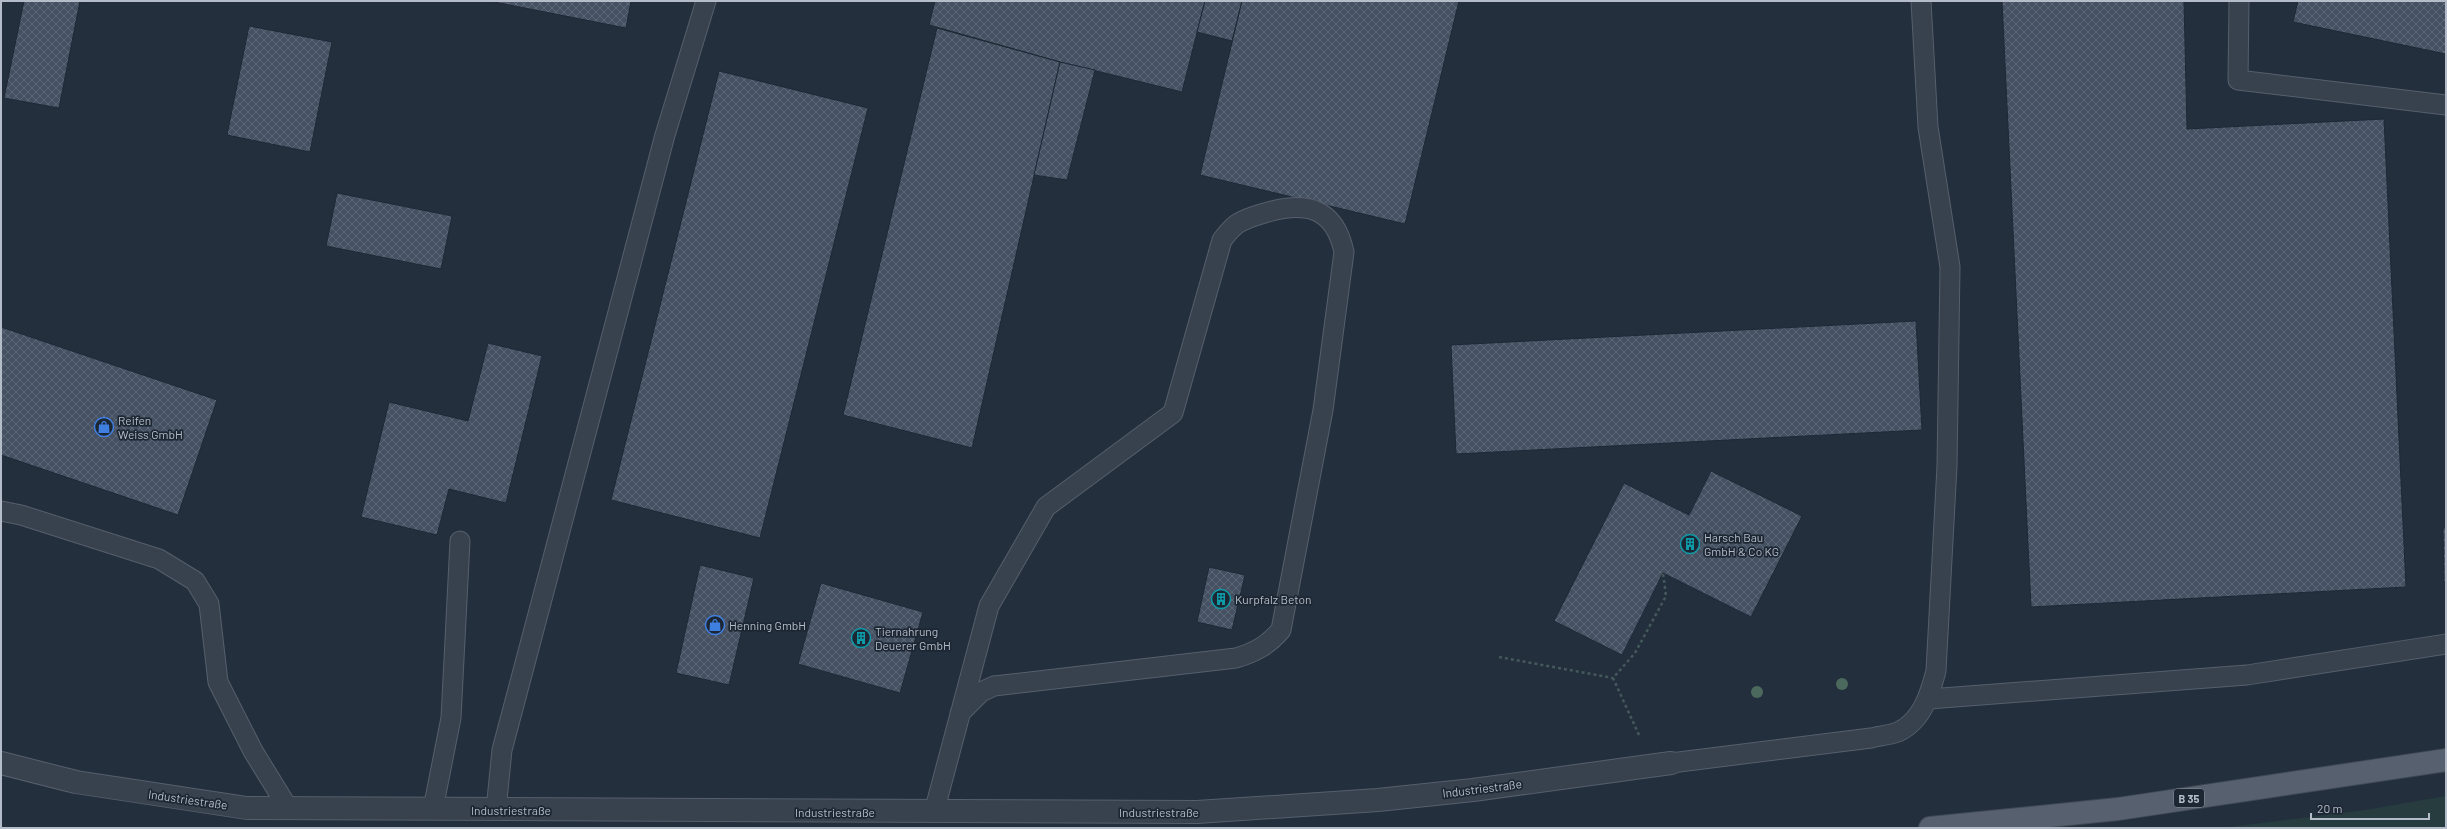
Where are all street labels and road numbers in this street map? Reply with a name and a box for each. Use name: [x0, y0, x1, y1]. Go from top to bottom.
street label: Industriestraße: [1441, 776, 1523, 800]
street label: Industriestraße: [147, 787, 229, 811]
road number: B 35: [2174, 789, 2204, 807]
street label: Industriestraße: [471, 803, 551, 817]
street label: Industriestraße: [795, 805, 875, 819]
street label: Industriestraße: [1119, 805, 1199, 819]

